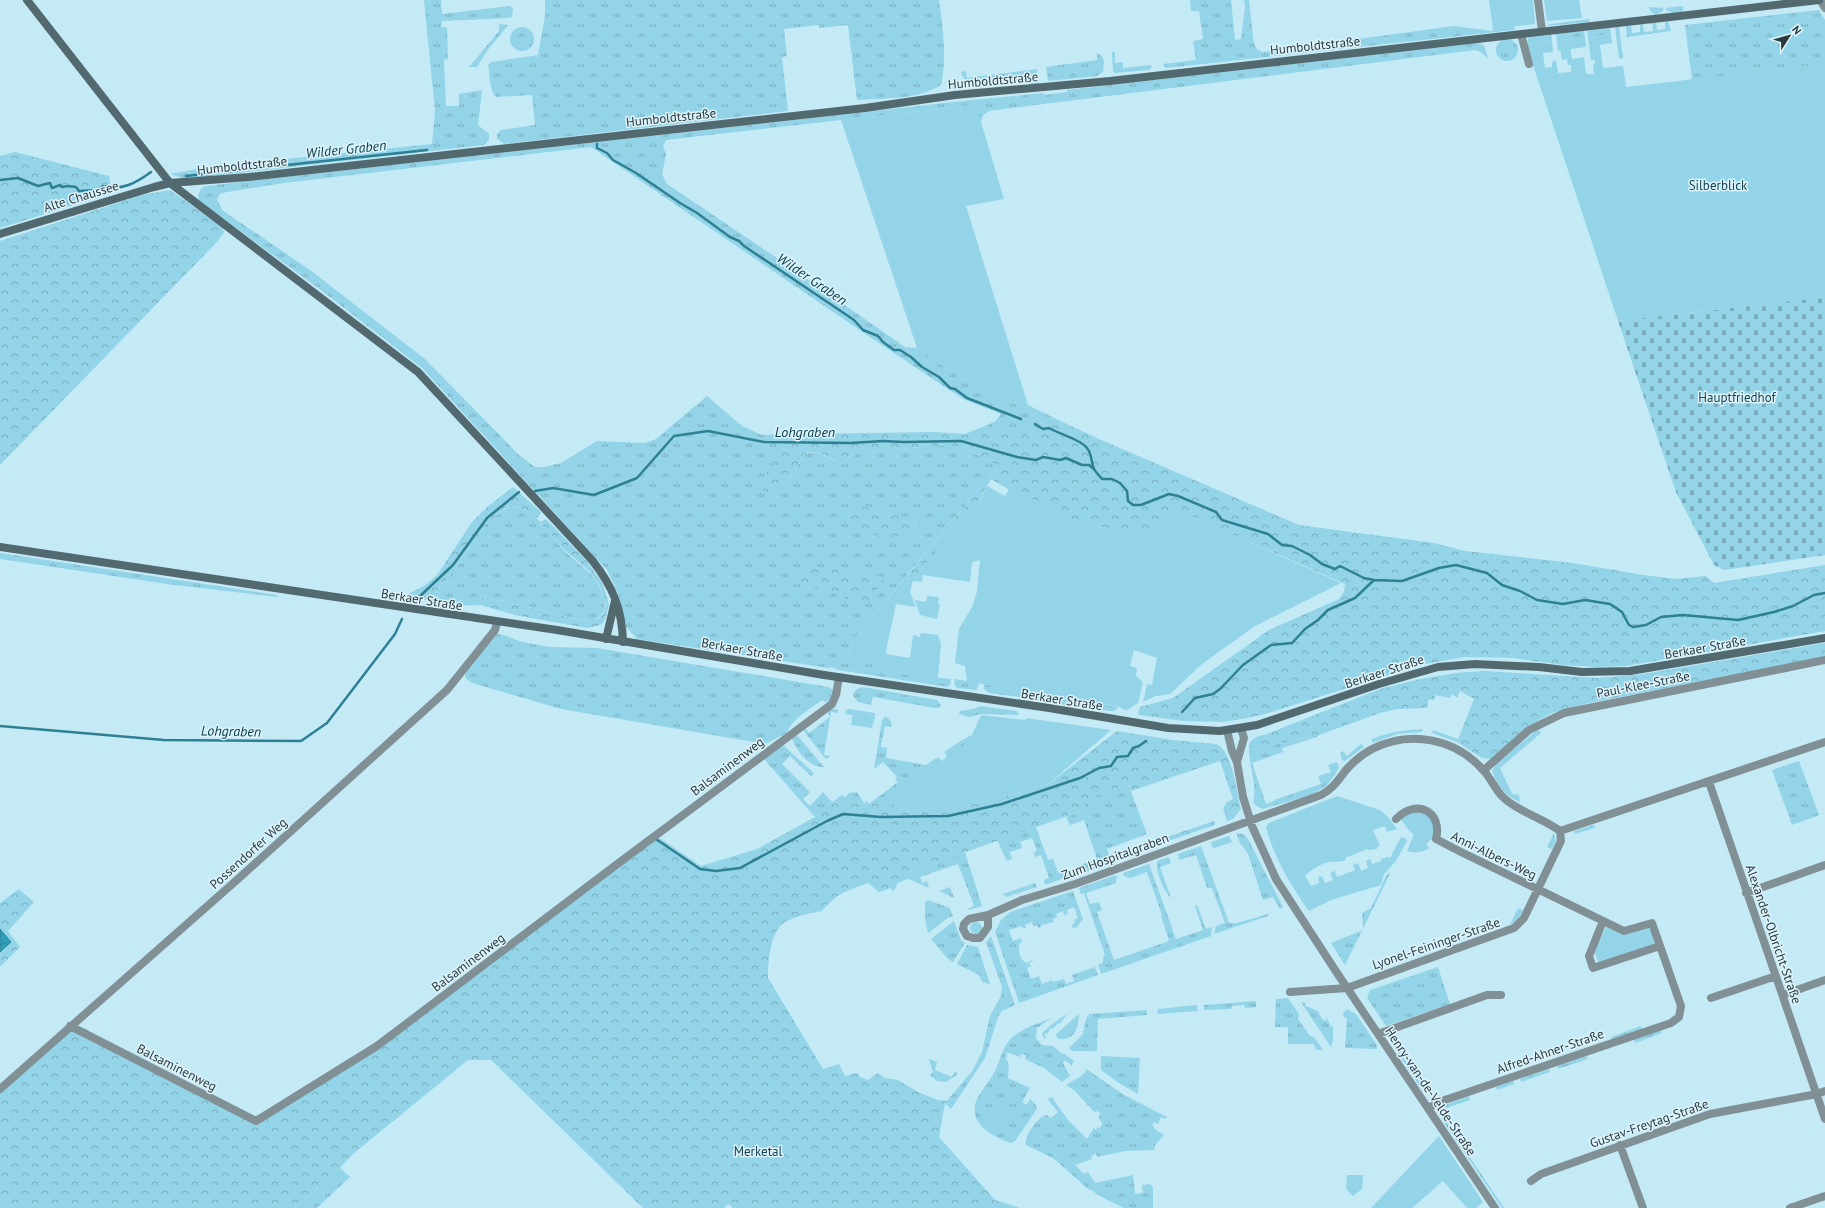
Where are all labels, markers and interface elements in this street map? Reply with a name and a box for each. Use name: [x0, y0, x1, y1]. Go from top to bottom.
north arrow: [1769, 16, 1809, 56]
text: N: [1789, 23, 1805, 37]
street label: Humboldtstraße: [1269, 32, 1361, 59]
street label: Humboldtstraße: [947, 68, 1039, 93]
street label: Humboldtstraße: [625, 104, 717, 131]
water label: Wilder Graben: [305, 136, 387, 162]
street label: Humboldtstraße: [196, 152, 288, 179]
street label: Alte Chaussee: [41, 177, 121, 216]
park label: Silberblick: [1689, 177, 1748, 194]
water label: Wilder Graben: [773, 249, 851, 309]
park label: Hauptfriedhof: [1698, 389, 1777, 406]
water label: Lohgraben: [775, 423, 835, 441]
street label: Berkaer Straße: [380, 585, 464, 614]
street label: Berkaer Straße: [1663, 632, 1747, 663]
street label: Berkaer Straße: [700, 634, 784, 665]
street label: Berkaer Straße: [1342, 651, 1426, 692]
street label: Paul-Klee-Straße: [1595, 667, 1691, 702]
street label: Berkaer Straße: [1020, 685, 1104, 714]
water label: Lohgraben: [201, 721, 261, 741]
street label: Balsaminenweg: [687, 733, 767, 800]
street label: Possendorfer Weg: [206, 814, 291, 893]
street label: Anni-Albers-Weg: [1448, 827, 1539, 884]
street label: Zum Hospitalgraben: [1059, 829, 1171, 884]
street label: Alexander-Olbricht-Straße: [1742, 862, 1805, 1006]
street label: Lyonel-Feininger-Straße: [1370, 914, 1502, 973]
street label: Balsaminenweg: [428, 929, 508, 996]
street label: Henry-van-de-Velde-Straße: [1381, 1024, 1480, 1159]
street label: Alfred-Ahner-Straße: [1494, 1025, 1606, 1078]
street label: Balsaminenweg: [134, 1040, 220, 1095]
street label: Gustav-Freytag-Straße: [1587, 1095, 1711, 1152]
park label: Merketal: [734, 1143, 783, 1160]

